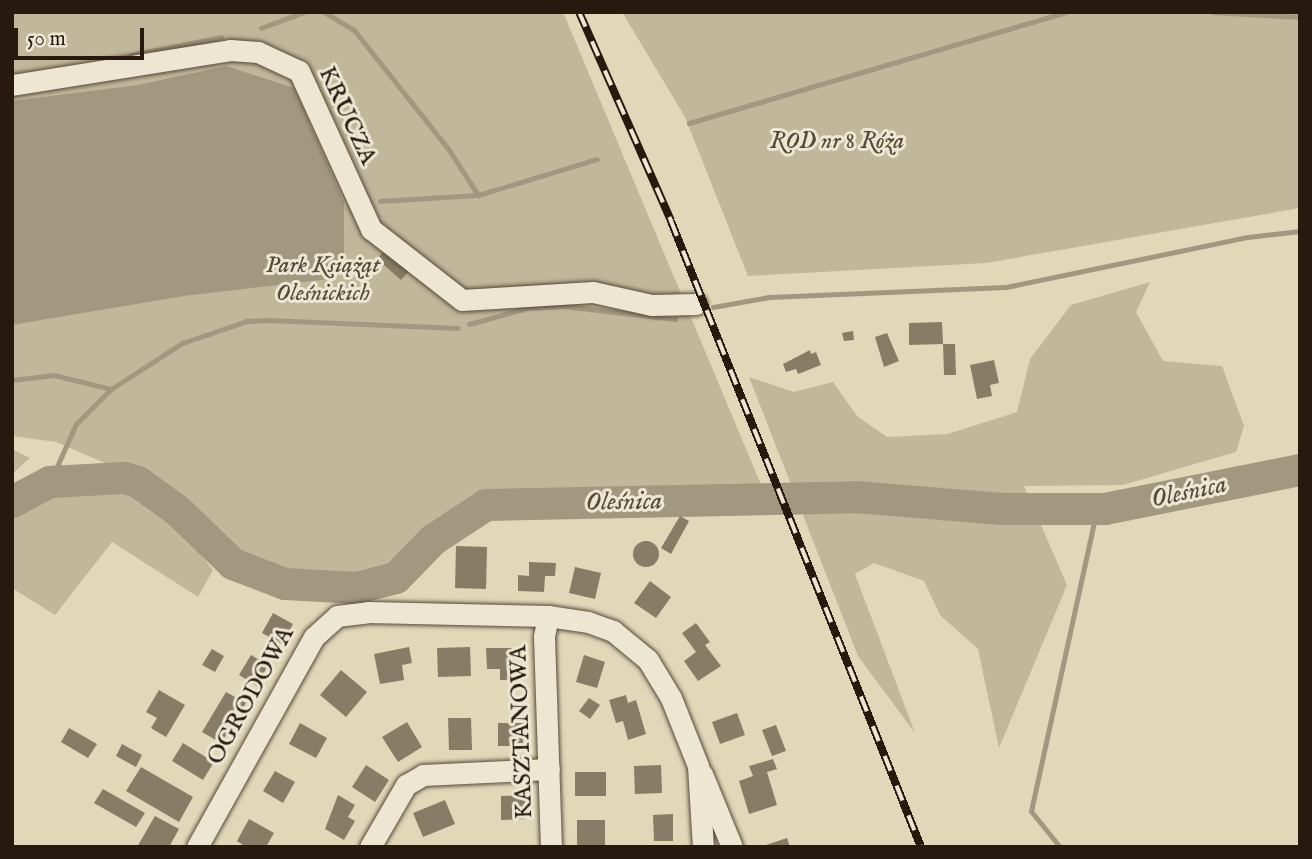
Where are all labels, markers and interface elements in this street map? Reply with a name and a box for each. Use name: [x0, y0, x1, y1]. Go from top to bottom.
scale bar: [18, 14, 147, 58]
text: 50 m: [27, 26, 66, 53]
street label: KRUCZA: [312, 62, 382, 170]
park label: ROD nr 8 Róża: [770, 128, 904, 156]
park label: Park Książąt Oleśnickich: [266, 252, 380, 308]
water label: Oleśnica: [1148, 469, 1230, 515]
water label: Oleśnica: [585, 486, 663, 518]
street label: OGRODOWA: [201, 622, 301, 770]
street label: KASZTANOWA: [505, 645, 539, 819]

